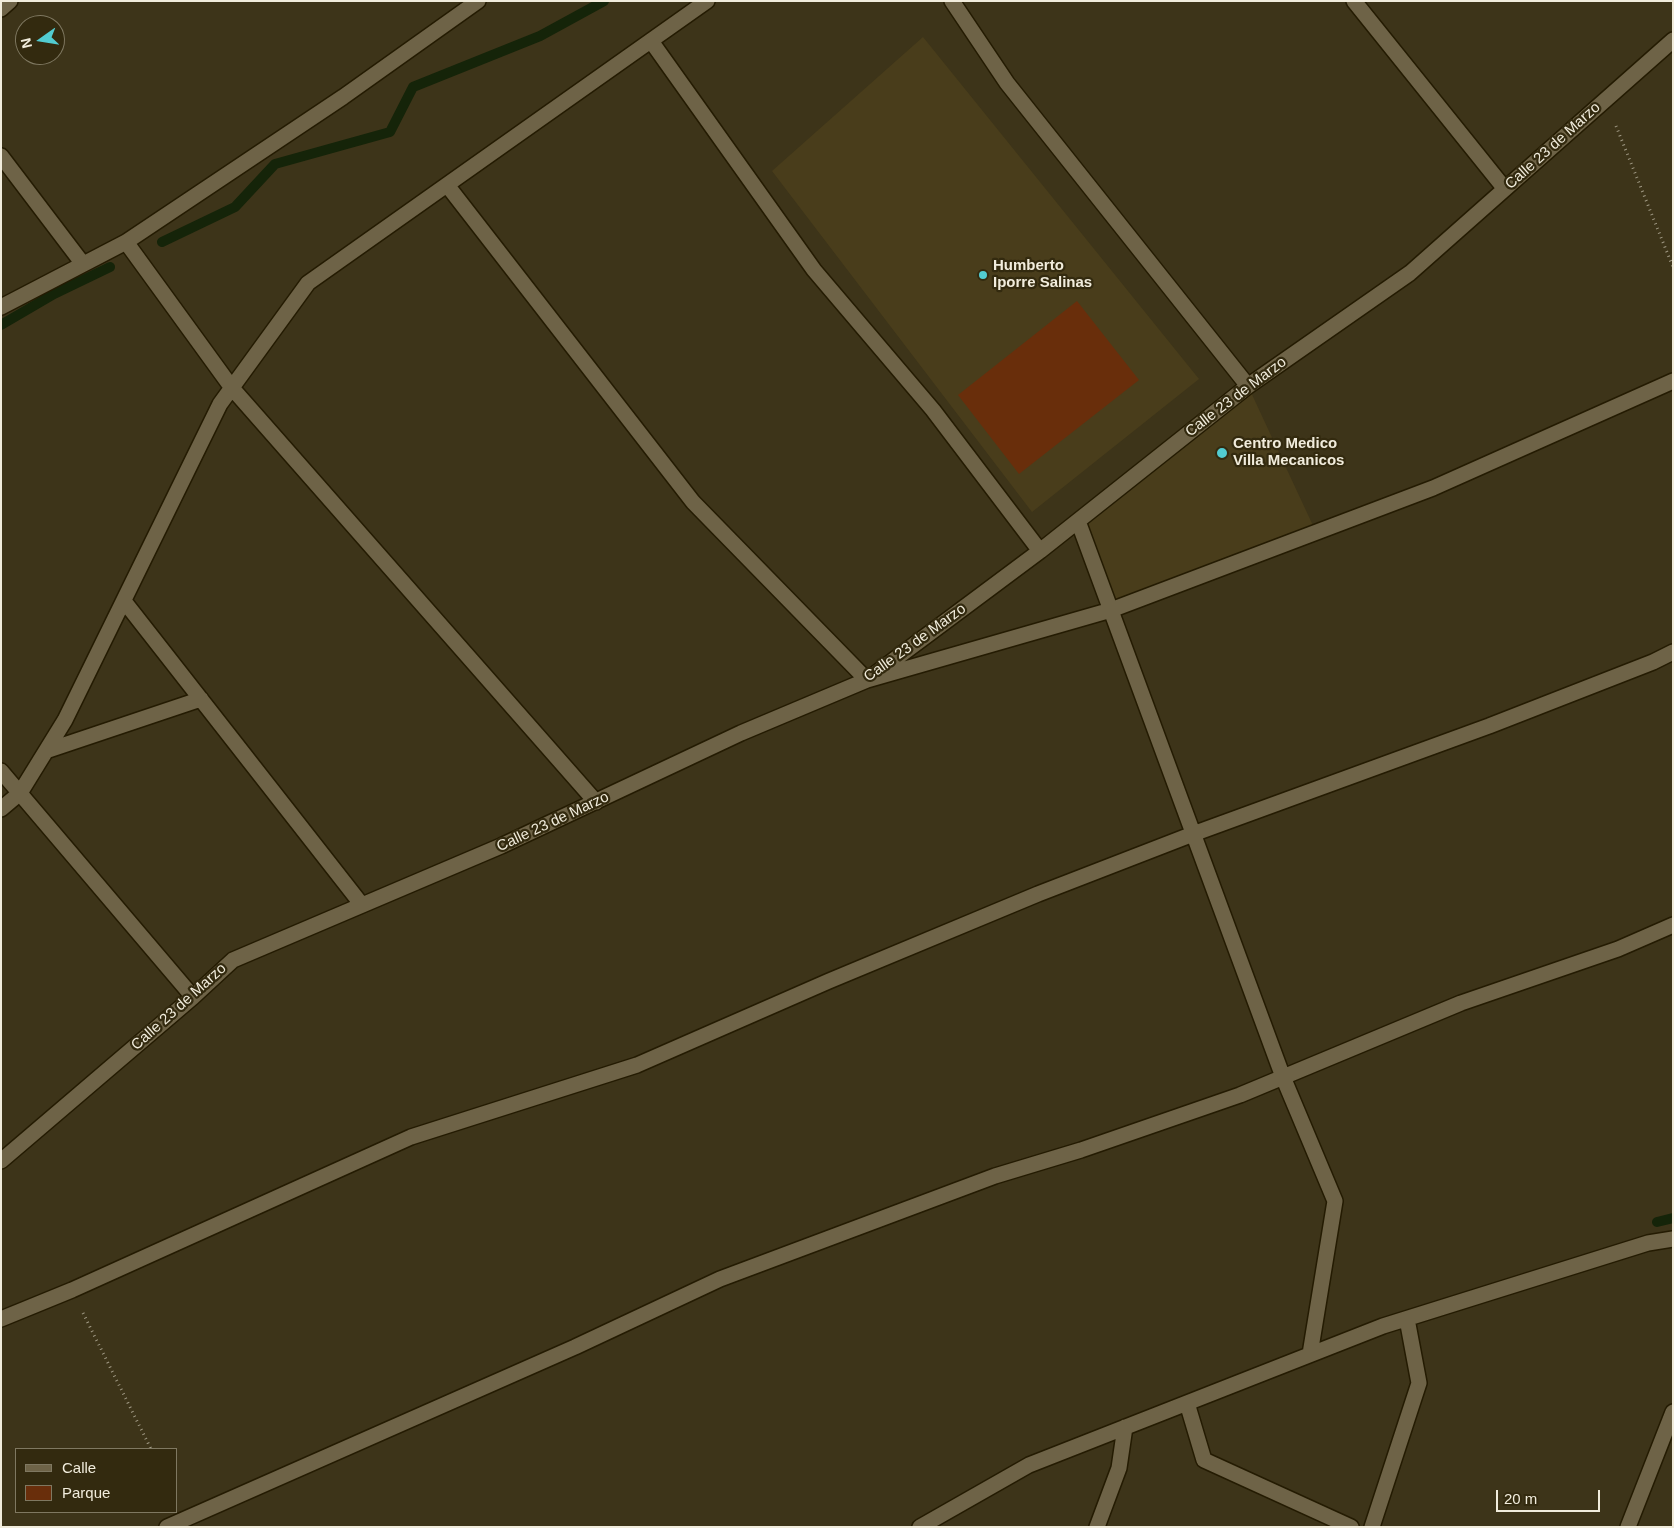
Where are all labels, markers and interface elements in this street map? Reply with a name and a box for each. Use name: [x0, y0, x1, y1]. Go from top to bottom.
north arrow: [15, 15, 65, 65]
text: N: [17, 36, 35, 50]
street label: Calle 23 de Marzo: [1502, 99, 1604, 193]
place label: Humberto Iporre Salinas: [993, 257, 1092, 292]
marker: Humberto Iporre Salinas: [977, 269, 989, 281]
street label: Calle 23 de Marzo: [1182, 353, 1290, 441]
place label: Centro Medico Villa Mecanicos: [1233, 435, 1344, 470]
marker: Centro Medico Villa Mecanicos: [1215, 446, 1229, 460]
street label: Calle 23 de Marzo: [860, 600, 970, 686]
street label: Calle 23 de Marzo: [494, 788, 612, 856]
street label: Calle 23 de Marzo: [128, 960, 230, 1054]
legend: [15, 1448, 178, 1513]
text: Calle: [62, 1459, 96, 1476]
scale bar: [1499, 1480, 1603, 1512]
text: Parque: [62, 1484, 110, 1501]
text: 20 m: [1504, 1490, 1537, 1507]

